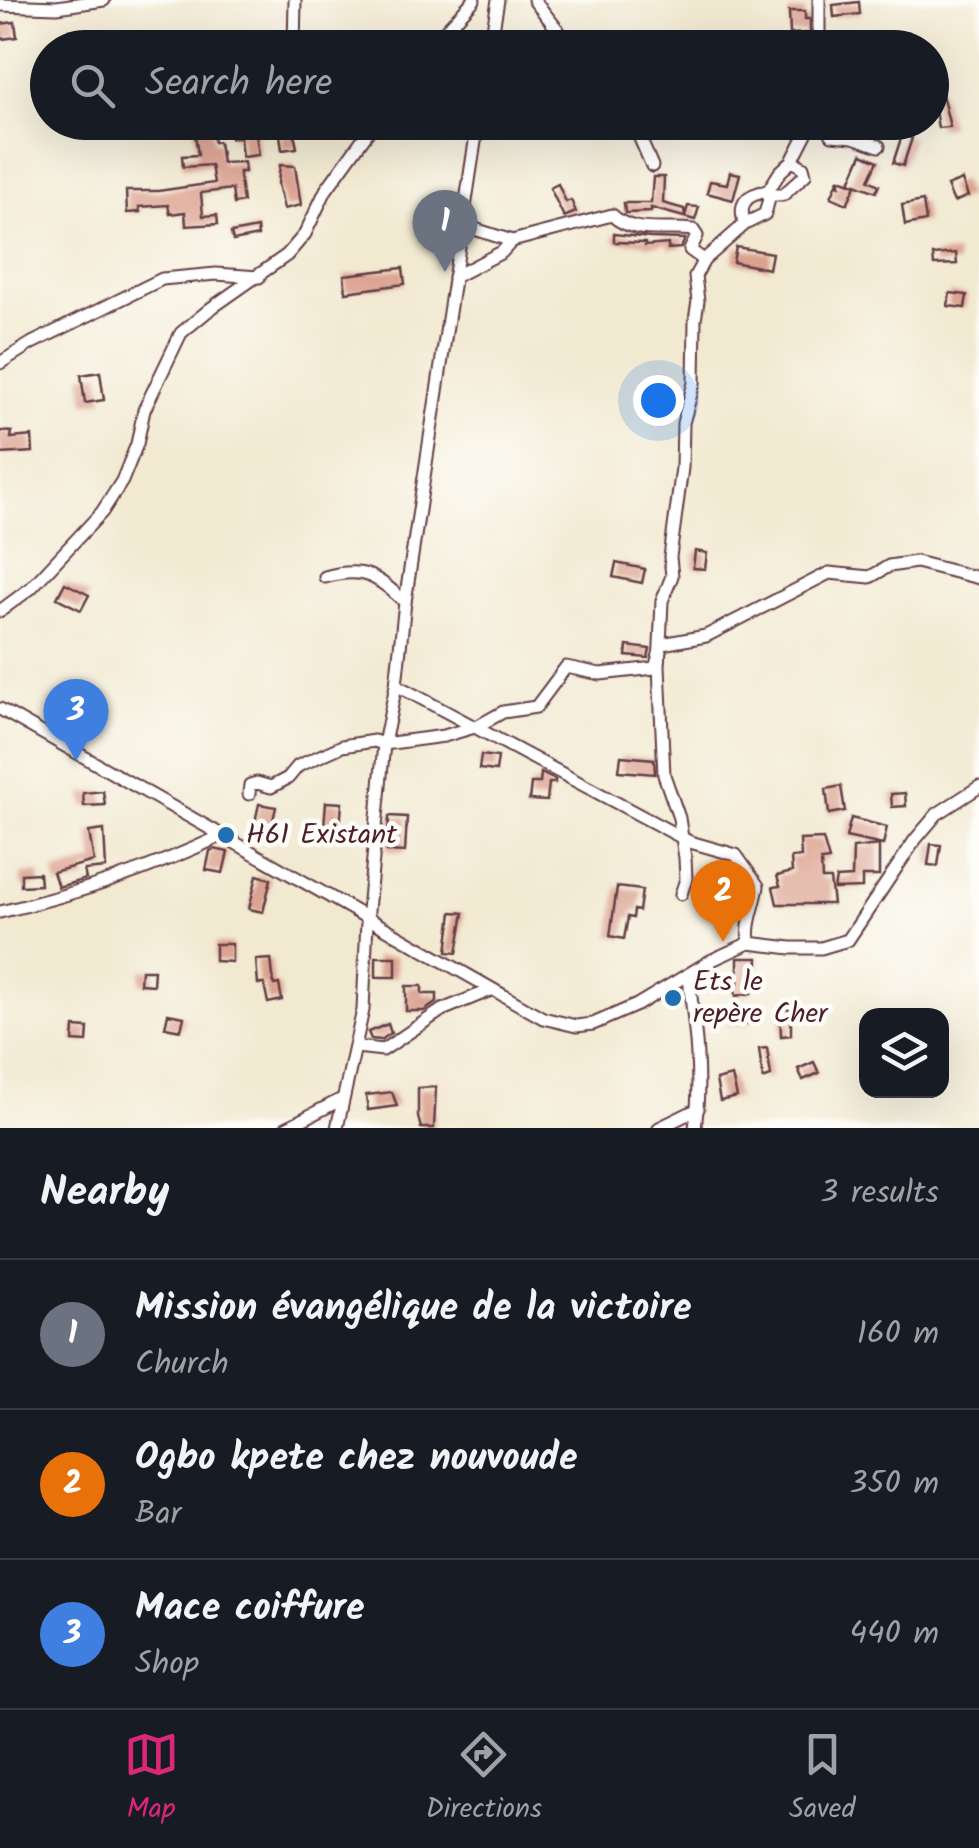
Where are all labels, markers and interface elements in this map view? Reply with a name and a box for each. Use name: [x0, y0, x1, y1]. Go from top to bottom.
search box: [30, 30, 949, 140]
text: Search here: [145, 55, 332, 115]
icon: search: [65, 58, 120, 113]
pin: 1: [412, 190, 478, 272]
your location: [633, 375, 684, 426]
pin: 3: [44, 678, 108, 761]
place label: H61 Existant: [246, 813, 398, 858]
marker: H61 Existant: [215, 824, 237, 846]
pin: 2: [690, 860, 756, 942]
place label: Ets le repère Cher: [693, 960, 829, 1037]
marker: Ets le repère Cher: [662, 987, 684, 1009]
map controls: [859, 1008, 949, 1098]
button: layers: [859, 1008, 949, 1098]
text: Nearby: [40, 1160, 169, 1227]
text: 3 results: [820, 1168, 939, 1219]
text: Mission évangélique de la victoire: [135, 1279, 692, 1339]
text: 1: [68, 1309, 77, 1360]
text: 160 m: [857, 1309, 939, 1360]
text: Church: [135, 1339, 229, 1390]
text: Ogbo kpete chez nouvoude: [135, 1429, 577, 1489]
text: 2: [63, 1459, 82, 1510]
text: 350 m: [849, 1459, 939, 1510]
text: Bar: [135, 1489, 181, 1540]
text: Mace coiffure: [135, 1579, 364, 1639]
text: 3: [64, 1609, 81, 1660]
text: 440 m: [849, 1609, 939, 1660]
text: Shop: [135, 1639, 199, 1690]
tab: Map: [124, 1727, 179, 1832]
tab: Directions: [426, 1727, 542, 1832]
tab: Saved: [789, 1727, 855, 1832]

